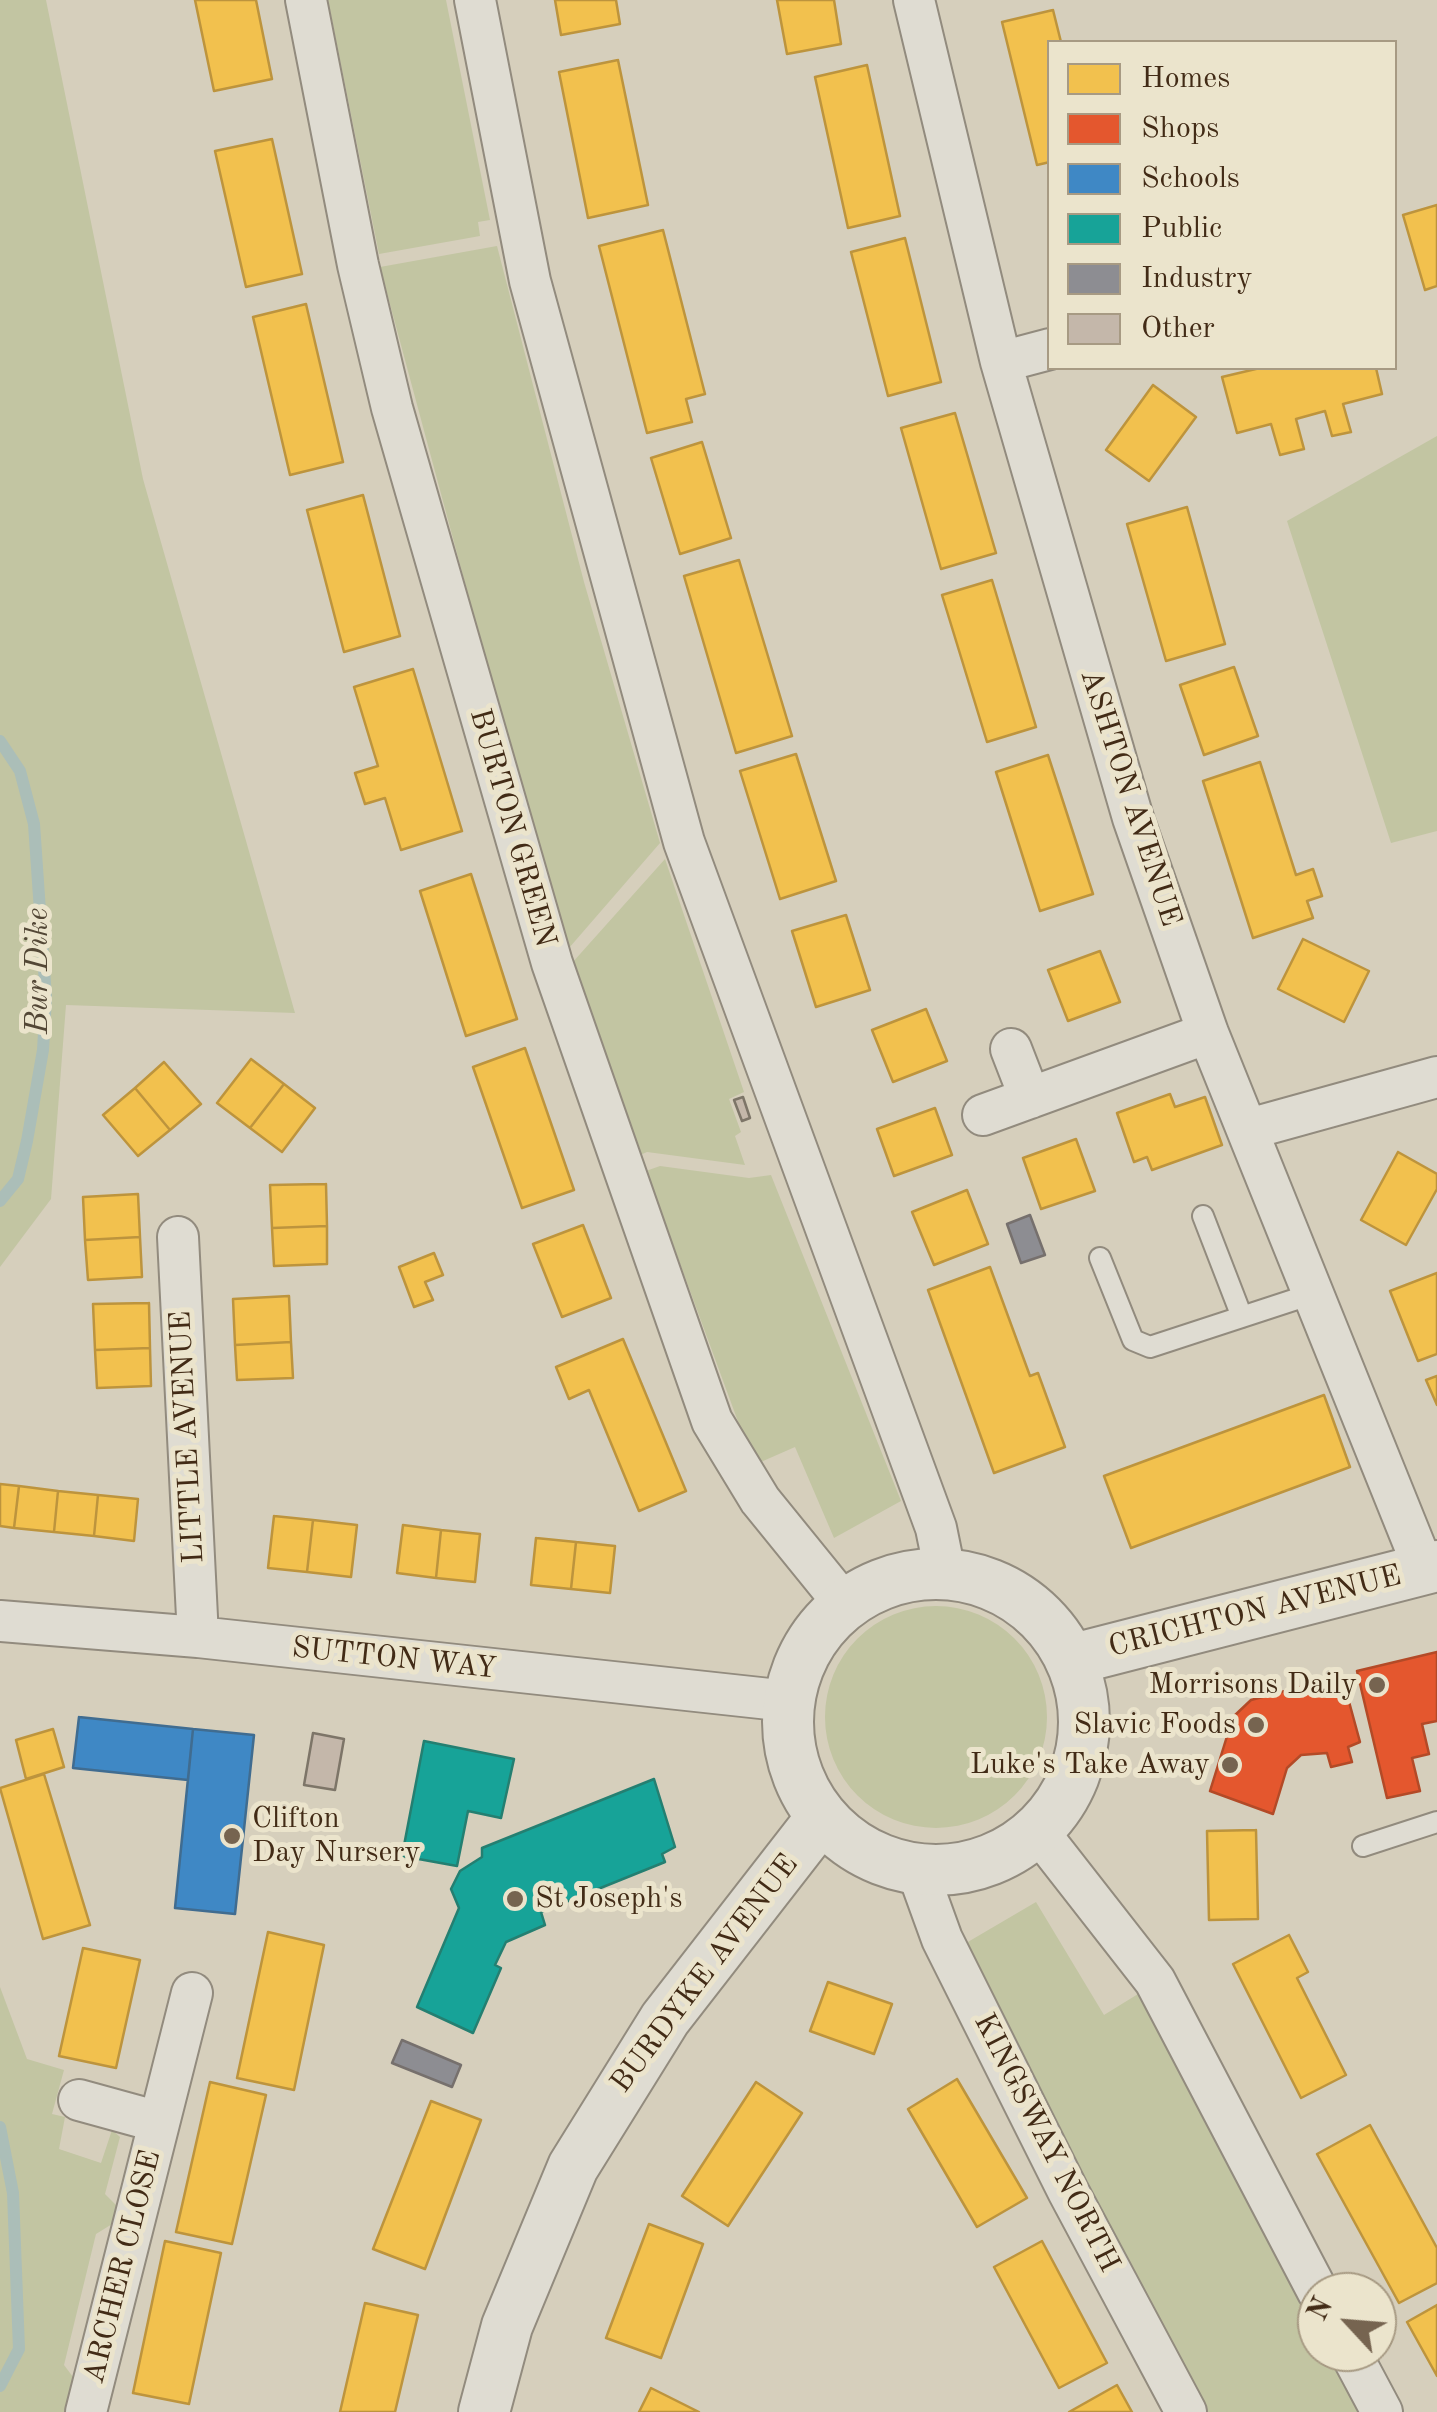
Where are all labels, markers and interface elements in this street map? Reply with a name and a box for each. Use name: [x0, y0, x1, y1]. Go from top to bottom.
legend: [1047, 40, 1397, 370]
text: Homes: [1141, 64, 1230, 94]
text: Shops: [1141, 114, 1219, 144]
text: Schools: [1141, 164, 1240, 194]
text: Public: [1141, 214, 1222, 244]
text: Industry: [1141, 264, 1252, 294]
text: Other: [1141, 314, 1215, 344]
street label: ASHTON AVENUE: [1071, 665, 1189, 931]
street label: BURTON GREEN: [461, 705, 563, 951]
water label: Bur Dike: [20, 908, 58, 1034]
street label: LITTLE AVENUE: [163, 1310, 213, 1564]
street label: CRICHTON AVENUE: [1105, 1558, 1405, 1666]
street label: SUTTON WAY: [290, 1630, 498, 1688]
place label: Morrisons Daily: [1148, 1667, 1357, 1703]
marker: Morrisons Daily: [1366, 1674, 1388, 1696]
place label: Slavic Foods: [1073, 1707, 1236, 1743]
marker: Slavic Foods: [1245, 1714, 1267, 1736]
place label: Luke's Take Away: [970, 1747, 1210, 1783]
marker: Luke's Take Away: [1219, 1754, 1241, 1776]
place label: Clifton Day Nursery: [252, 1801, 420, 1872]
marker: Clifton Day Nursery: [221, 1825, 243, 1847]
street label: BURDYKE AVENUE: [603, 1848, 807, 2100]
place label: St Joseph's: [535, 1881, 682, 1917]
marker: St Joseph's: [504, 1888, 526, 1910]
street label: KINGSWAY NORTH: [965, 2008, 1127, 2278]
street label: ARCHER CLOSE: [77, 2147, 169, 2387]
north arrow: [1297, 2272, 1397, 2372]
text: N: [1305, 2294, 1339, 2325]

